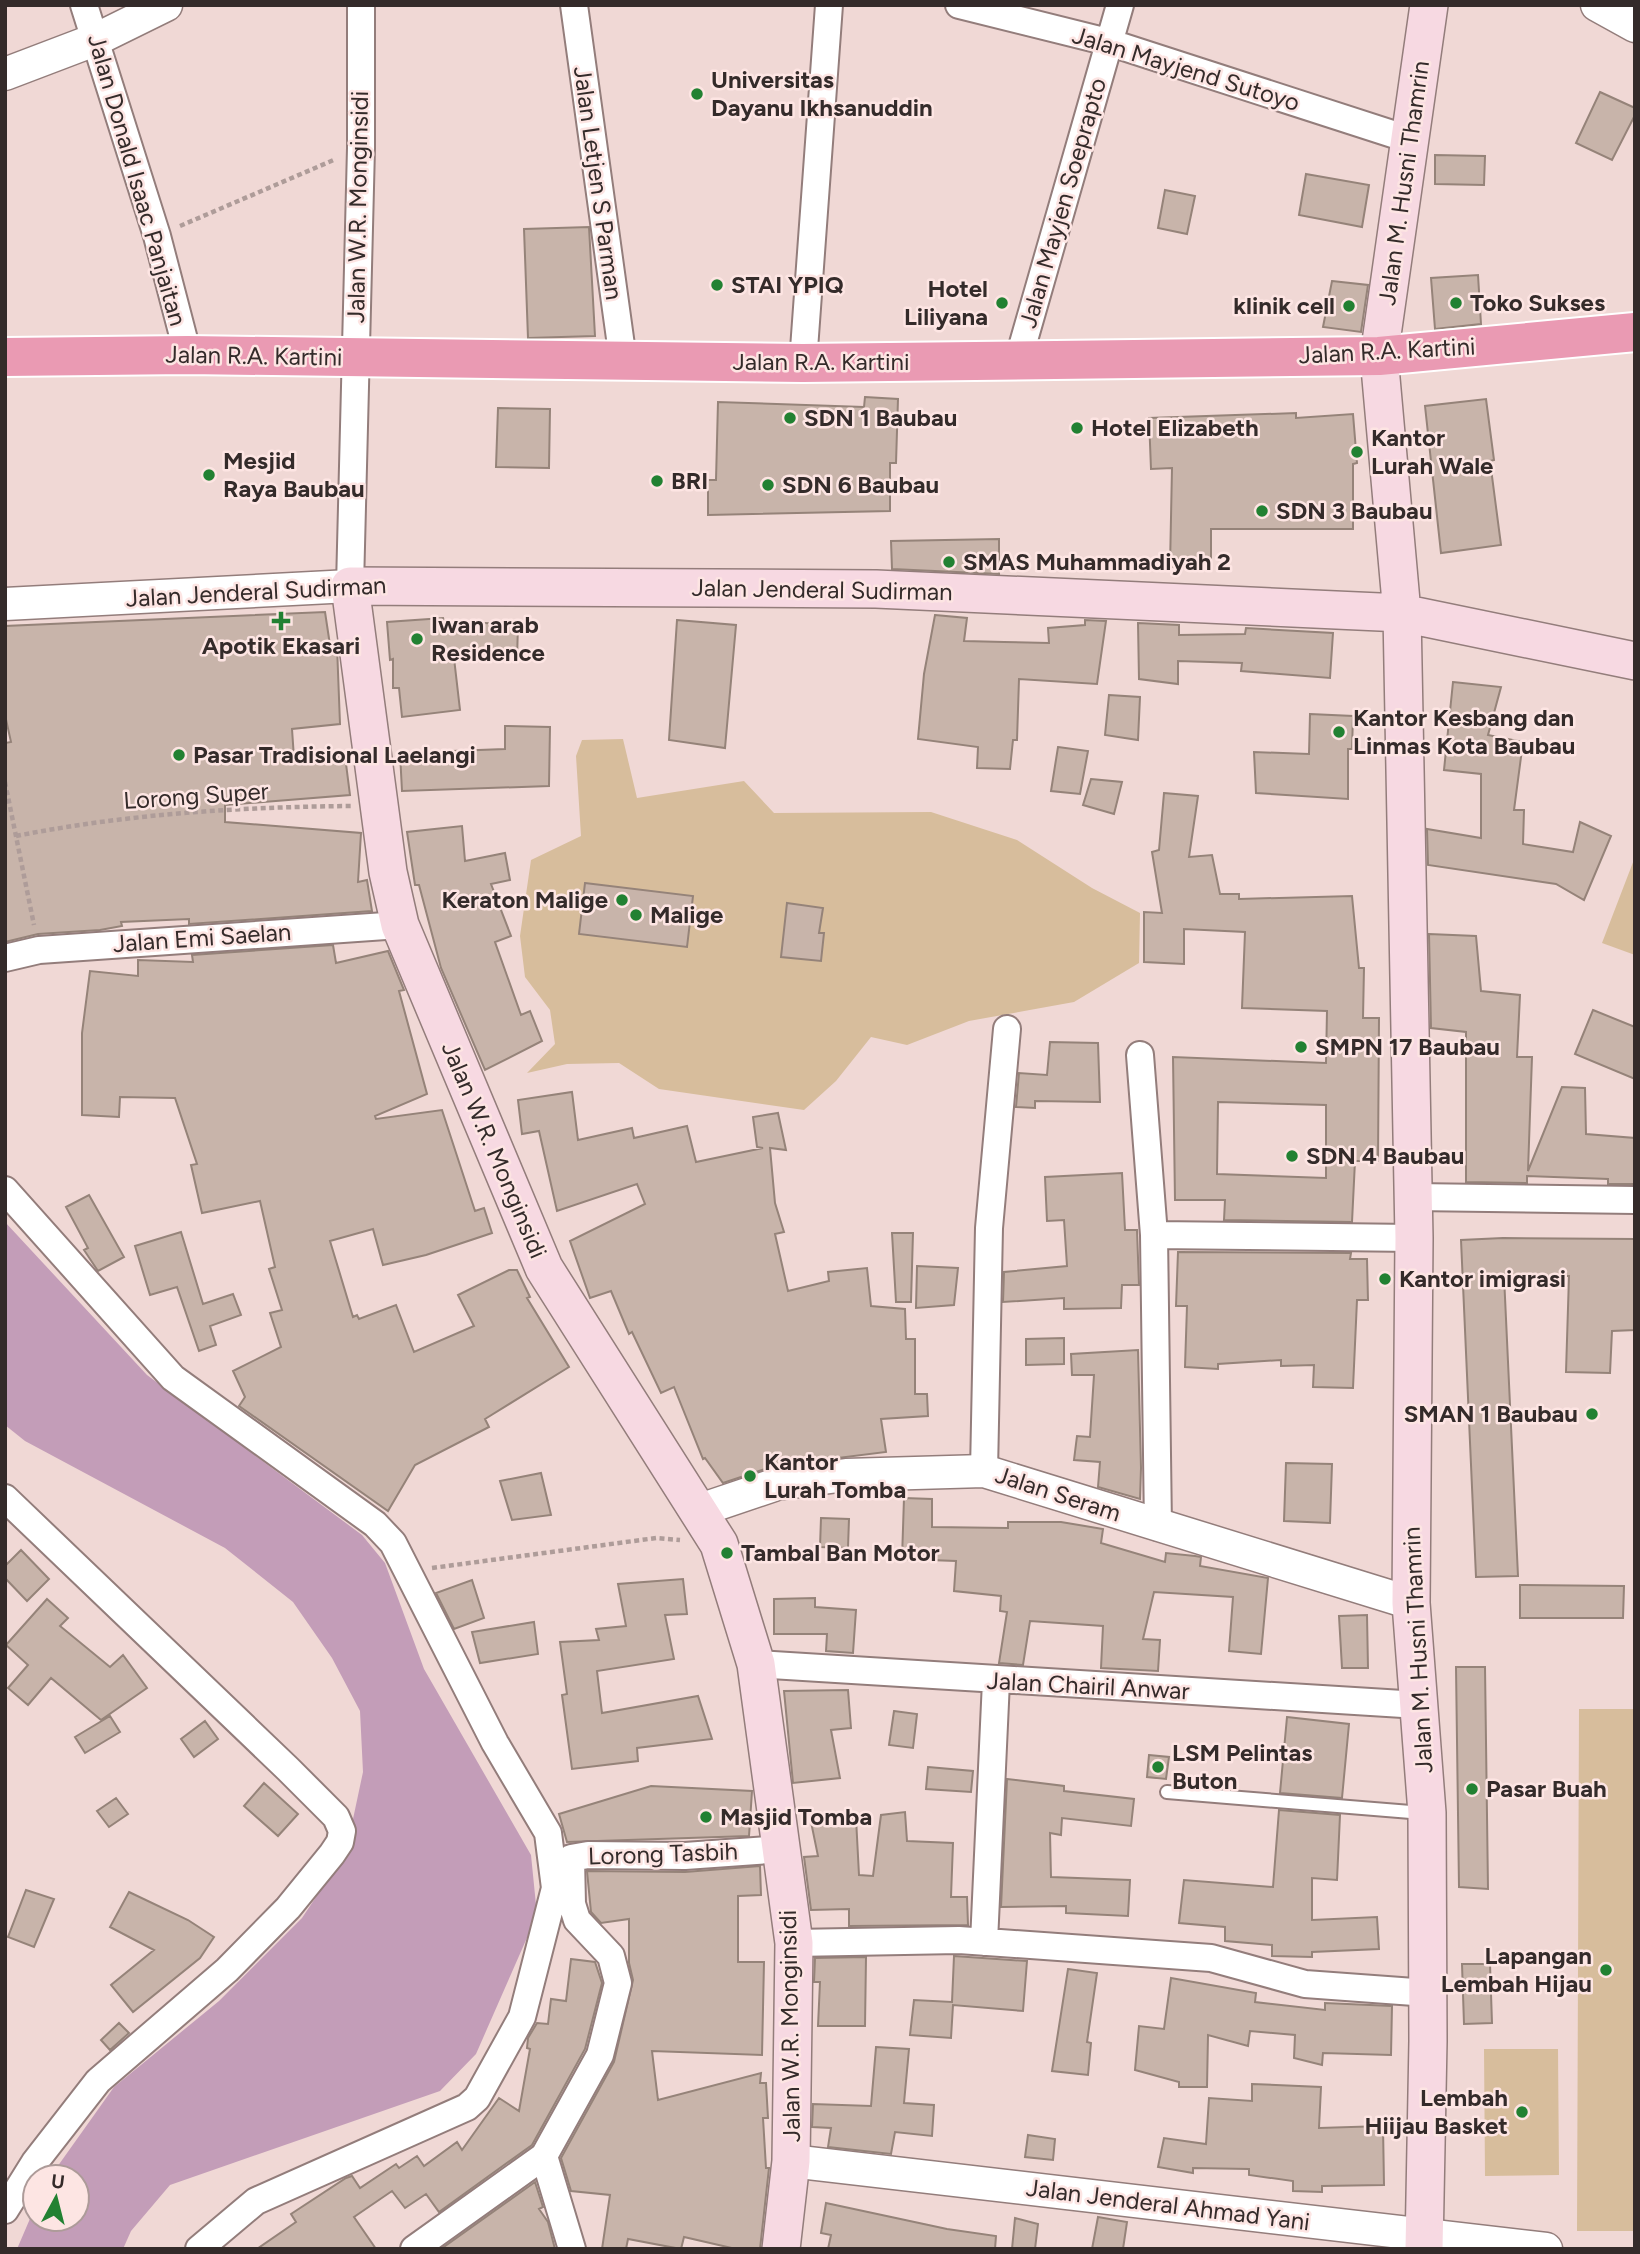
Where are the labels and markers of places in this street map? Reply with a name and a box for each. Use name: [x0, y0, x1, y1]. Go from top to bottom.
place label: Universitas Dayanu Ikhsanuddin: [711, 65, 933, 122]
marker: Universitas Dayanu Ikhsanuddin: [689, 86, 705, 102]
place label: STAI YPIQ: [731, 270, 844, 299]
place label: Hotel Liliyana: [904, 274, 988, 331]
marker: STAI YPIQ: [709, 277, 725, 293]
place label: Toko Sukses: [1470, 288, 1605, 317]
place label: klinik cell: [1233, 291, 1335, 320]
marker: Hotel Liliyana: [994, 295, 1010, 311]
marker: Toko Sukses: [1448, 295, 1464, 311]
marker: klinik cell: [1341, 298, 1357, 314]
place label: SDN 1 Baubau: [804, 403, 957, 432]
marker: SDN 1 Baubau: [782, 410, 798, 426]
place label: Hotel Elizabeth: [1091, 413, 1259, 442]
marker: Hotel Elizabeth: [1069, 420, 1085, 436]
place label: Kantor Lurah Wale: [1371, 423, 1493, 480]
marker: Kantor Lurah Wale: [1349, 444, 1365, 460]
place label: Mesjid Raya Baubau: [223, 446, 365, 503]
place label: BRI: [671, 466, 708, 495]
marker: Mesjid Raya Baubau: [201, 467, 217, 483]
place label: SDN 6 Baubau: [782, 470, 939, 499]
marker: BRI: [649, 473, 665, 489]
marker: SDN 6 Baubau: [760, 477, 776, 493]
place label: SDN 3 Baubau: [1276, 496, 1433, 525]
marker: SDN 3 Baubau: [1254, 503, 1270, 519]
place label: SMAS Muhammadiyah 2: [963, 547, 1231, 576]
marker: SMAS Muhammadiyah 2: [941, 554, 957, 570]
place label: Iwan arab Residence: [431, 610, 545, 667]
marker: Apotik Ekasari: [273, 613, 289, 629]
place label: Apotik Ekasari: [202, 631, 360, 660]
marker: Iwan arab Residence: [409, 631, 425, 647]
place label: Kantor Kesbang dan Linmas Kota Baubau: [1353, 703, 1575, 760]
marker: Kantor Kesbang dan Linmas Kota Baubau: [1331, 724, 1347, 740]
place label: Pasar Tradisional Laelangi: [193, 740, 476, 769]
marker: Pasar Tradisional Laelangi: [171, 747, 187, 763]
place label: Keraton Malige: [442, 885, 608, 914]
marker: Keraton Malige: [614, 892, 630, 908]
place label: Malige: [650, 900, 723, 929]
marker: Malige: [628, 907, 644, 923]
place label: SMPN 17 Baubau: [1315, 1032, 1500, 1061]
marker: SMPN 17 Baubau: [1293, 1039, 1309, 1055]
place label: SDN 4 Baubau: [1306, 1141, 1464, 1170]
marker: SDN 4 Baubau: [1284, 1148, 1300, 1164]
place label: Kantor imigrasi: [1399, 1264, 1566, 1293]
marker: Kantor imigrasi: [1377, 1271, 1393, 1287]
place label: SMAN 1 Baubau: [1404, 1399, 1578, 1428]
marker: SMAN 1 Baubau: [1584, 1406, 1600, 1422]
place label: Kantor Lurah Tomba: [764, 1447, 906, 1504]
marker: Kantor Lurah Tomba: [742, 1468, 758, 1484]
place label: Tambal Ban Motor: [741, 1538, 940, 1567]
marker: Tambal Ban Motor: [719, 1545, 735, 1561]
place label: LSM Pelintas Buton: [1172, 1738, 1313, 1795]
marker: LSM Pelintas Buton: [1150, 1759, 1166, 1775]
place label: Pasar Buah: [1486, 1774, 1607, 1803]
marker: Pasar Buah: [1464, 1781, 1480, 1797]
place label: Masjid Tomba: [720, 1802, 872, 1831]
marker: Masjid Tomba: [698, 1809, 714, 1825]
place label: Lapangan Lembah Hijau: [1441, 1941, 1592, 1998]
marker: Lapangan Lembah Hijau: [1598, 1962, 1614, 1978]
place label: Lembah Hiijau Basket: [1364, 2083, 1508, 2140]
marker: Lembah Hiijau Basket: [1514, 2104, 1530, 2120]

